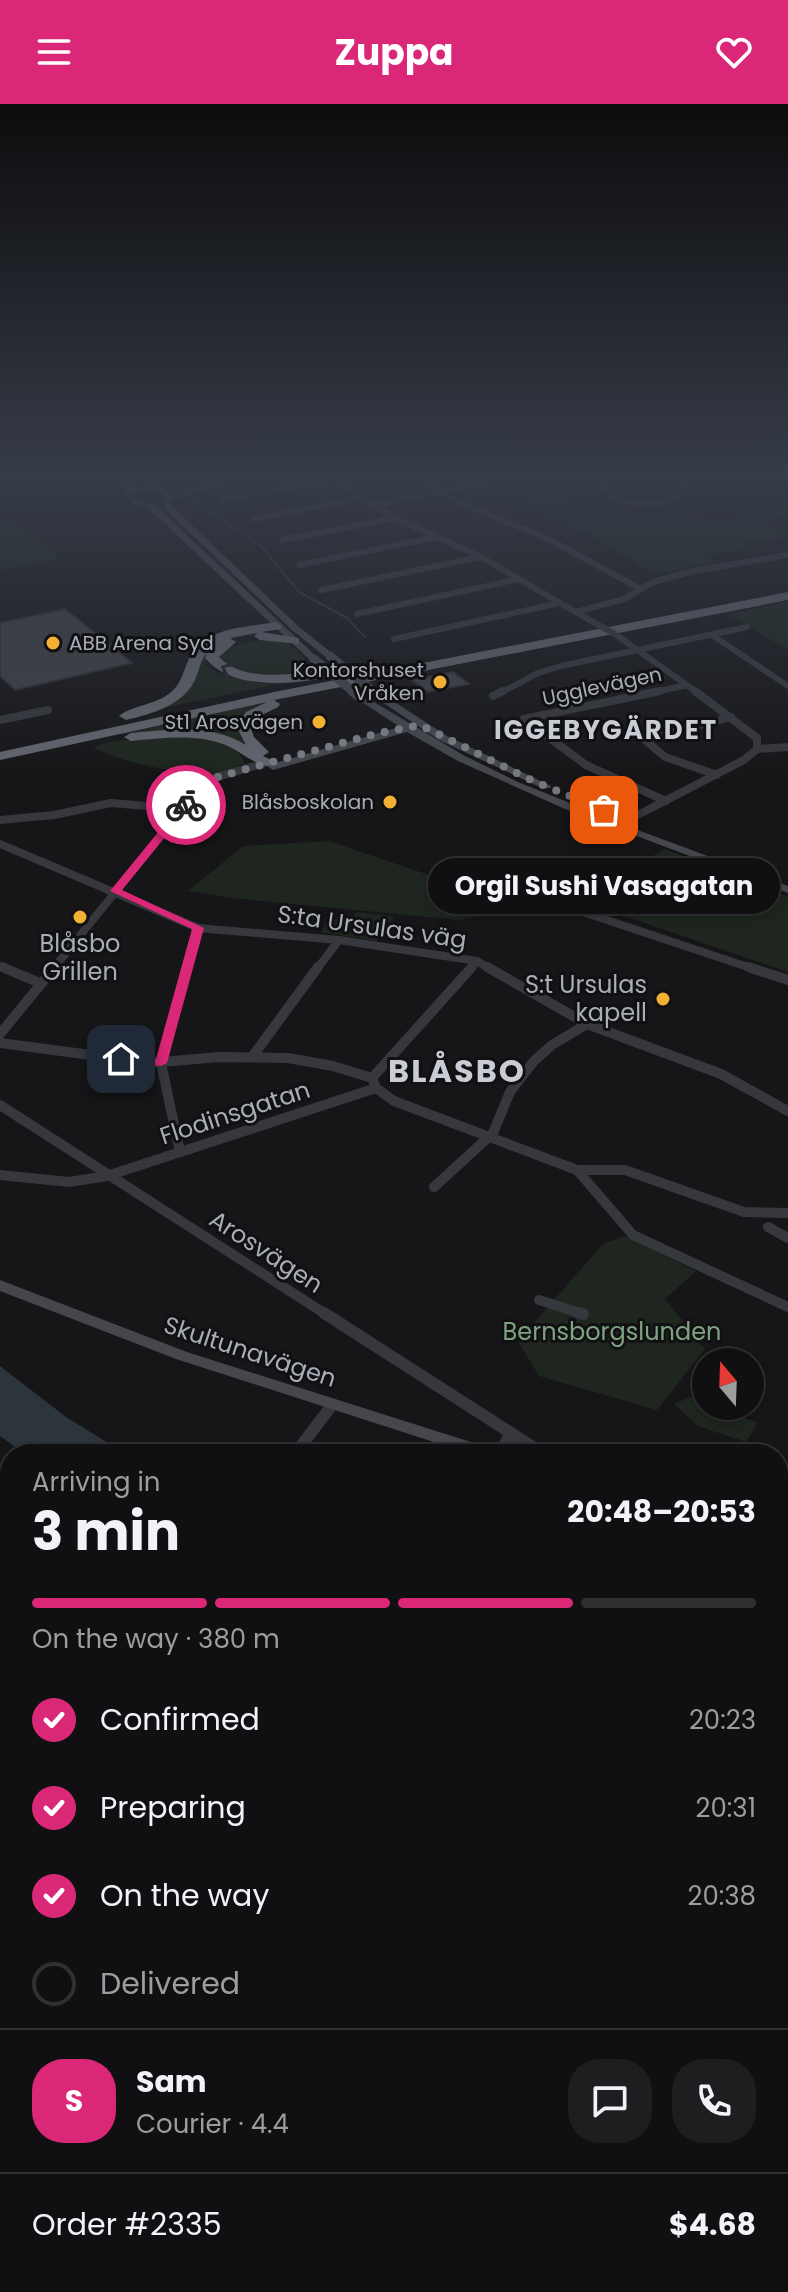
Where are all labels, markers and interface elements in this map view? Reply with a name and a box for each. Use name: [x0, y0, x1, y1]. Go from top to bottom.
text: Zuppa: [334, 27, 454, 78]
icon: menu: [32, 30, 76, 74]
icon: heart: [712, 30, 756, 74]
place label: ABB Arena Syd: [69, 629, 214, 657]
marker: ABB Arena Syd: [44, 634, 62, 652]
place label: Kontorshuset Vråken: [293, 656, 424, 707]
street label: Ugglevägen: [540, 660, 664, 712]
one-way arrow: [221, 662, 235, 679]
marker: Kontorshuset Vråken: [431, 673, 449, 691]
place label: St1 Arosvägen: [165, 708, 303, 736]
district label: IGGEBYGÄRDET: [494, 712, 718, 748]
marker: St1 Arosvägen: [310, 713, 328, 731]
courier: [146, 765, 226, 845]
pin: [570, 776, 638, 844]
icon: bike: [164, 783, 208, 827]
place label: Blåsboskolan: [242, 788, 374, 816]
icon: bag: [582, 788, 626, 832]
marker: Blåsboskolan: [381, 793, 399, 811]
callout: Orgil Sushi Vasagatan: [428, 858, 780, 914]
text: Orgil Sushi Vasagatan: [455, 868, 753, 904]
street label: S:ta Ursulas väg: [275, 897, 469, 956]
marker: Blåsbo Grillen: [71, 908, 89, 926]
place label: Blåsbo Grillen: [40, 927, 120, 988]
place label: S:t Ursulas kapell: [525, 968, 647, 1029]
marker: S:t Ursulas kapell: [654, 990, 672, 1008]
pin: [87, 1025, 155, 1093]
icon: home: [99, 1037, 143, 1081]
district label: BLÅSBO: [388, 1048, 526, 1093]
street label: Flodinsgatan: [155, 1073, 314, 1152]
street label: Arosvägen: [203, 1203, 329, 1301]
street label: Skultunavägen: [160, 1308, 341, 1395]
park label: Bernsborgslunden: [503, 1315, 721, 1348]
north arrow: [692, 1348, 764, 1420]
map controls: [692, 1348, 764, 1420]
text: Arriving in: [32, 1464, 161, 1500]
text: 20:48–20:53: [567, 1490, 756, 1533]
text: 3 min: [32, 1495, 180, 1568]
text: On the way · 380 m: [32, 1621, 280, 1657]
icon: check: [32, 1698, 76, 1742]
text: Confirmed: [100, 1698, 260, 1741]
text: 20:23: [689, 1702, 756, 1738]
icon: check: [32, 1786, 76, 1830]
text: Preparing: [100, 1786, 246, 1829]
text: 20:31: [696, 1790, 756, 1826]
icon: check: [32, 1874, 76, 1918]
text: On the way: [100, 1874, 269, 1917]
text: 20:38: [687, 1878, 756, 1914]
text: Delivered: [100, 1962, 240, 2005]
button: chat: [568, 2059, 652, 2143]
button: phone: [672, 2059, 756, 2143]
text: Sam: [136, 2060, 207, 2103]
text: S: [65, 2079, 83, 2122]
text: Courier · 4.4: [136, 2106, 289, 2142]
text: Order #2335: [32, 2203, 221, 2246]
text: $4.68: [669, 2203, 756, 2246]

